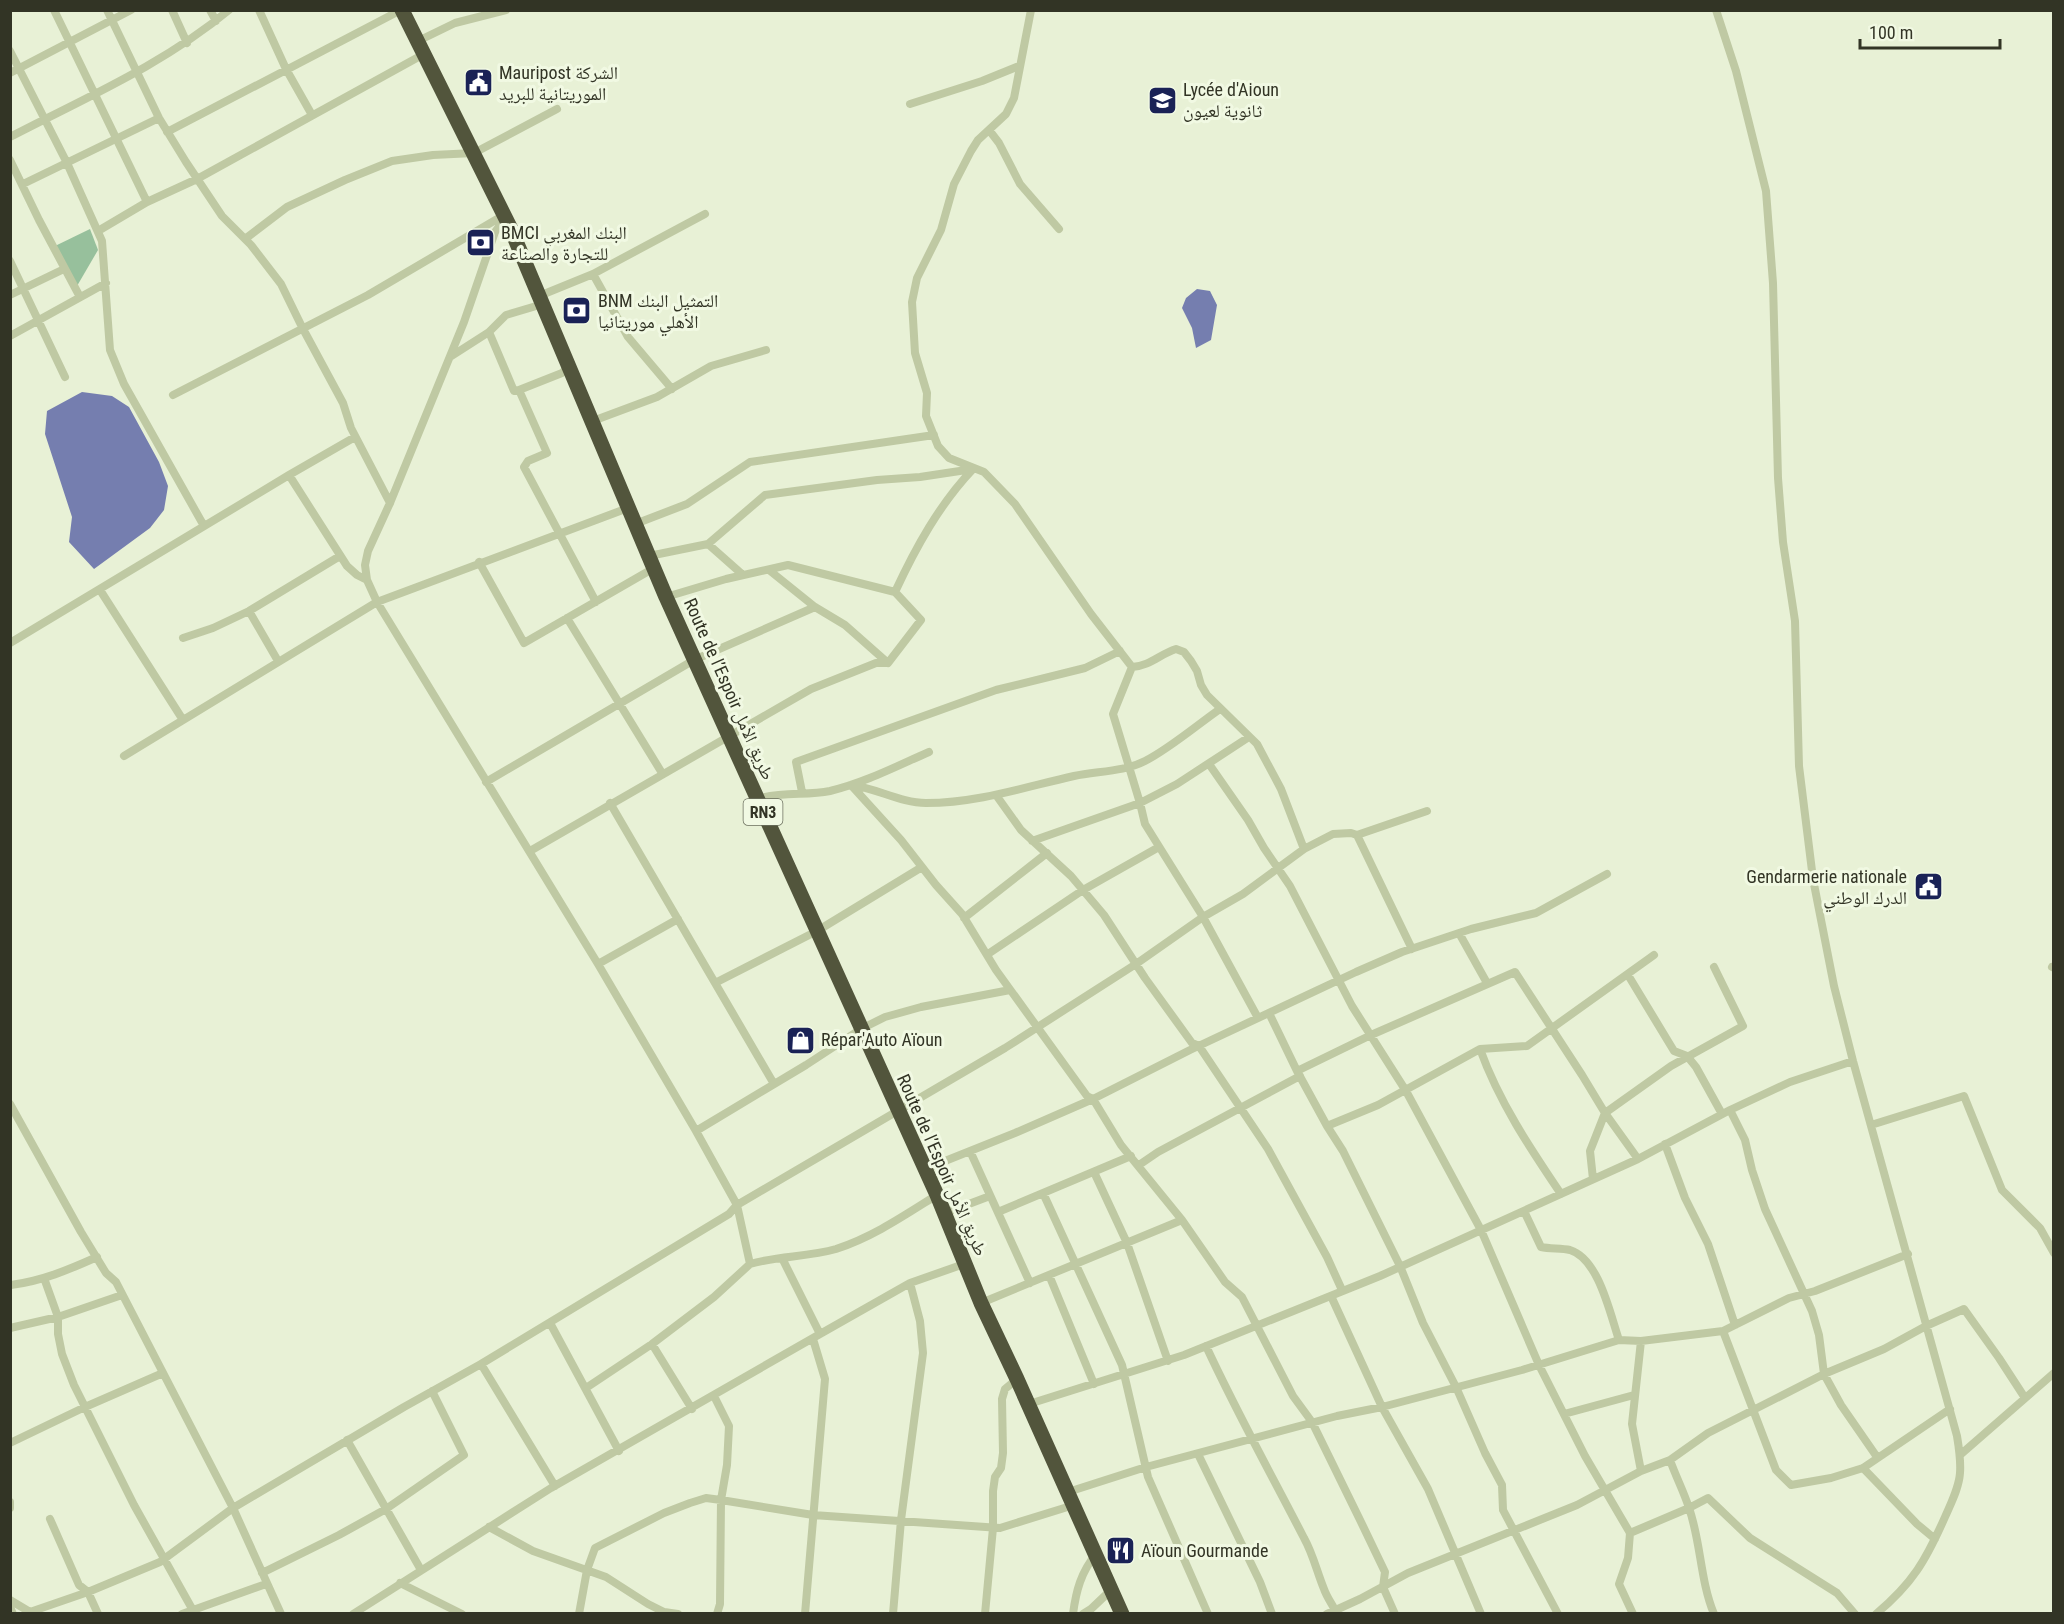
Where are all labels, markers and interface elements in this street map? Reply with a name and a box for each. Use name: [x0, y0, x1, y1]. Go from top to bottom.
scale bar: [1860, 12, 2000, 50]
text: 100 m: [1869, 22, 1913, 43]
place label: Mauripost الشركة الموريتانية للبريد: [499, 62, 618, 105]
public building icon: Mauripost الشركة الموريتانية للبريد: [462, 67, 494, 99]
place label: Lycée d'Aioun ثانوية لعيون: [1183, 79, 1279, 122]
school or university icon: Lycée d'Aioun ثانوية لعيون: [1146, 84, 1178, 116]
place label: BMCI البنك المغربي للتجارة والصناعة: [501, 222, 627, 264]
bank icon: BMCI البنك المغربي للتجارة والصناعة: [464, 227, 496, 259]
place label: BNM التمثيل البنك الأهلي موريتانيا: [598, 290, 718, 337]
bank icon: BNM التمثيل البنك الأهلي موريتانيا: [561, 295, 593, 327]
street label: Route de l’Espoir طريق الأمل: [679, 595, 779, 783]
road number: RN3: [744, 799, 783, 825]
place label: Gendarmerie nationale الدرك الوطني: [1746, 866, 1907, 913]
public building icon: Gendarmerie nationale الدرك الوطني: [1912, 871, 1944, 903]
shop icon: Répar'Auto Aïoun: [784, 1024, 816, 1056]
place label: Répar'Auto Aïoun: [821, 1029, 943, 1050]
street label: Route de l’Espoir طريق الأمل: [892, 1071, 992, 1259]
restaurant icon: Aïoun Gourmande: [1104, 1535, 1136, 1567]
place label: Aïoun Gourmande: [1141, 1540, 1268, 1561]

